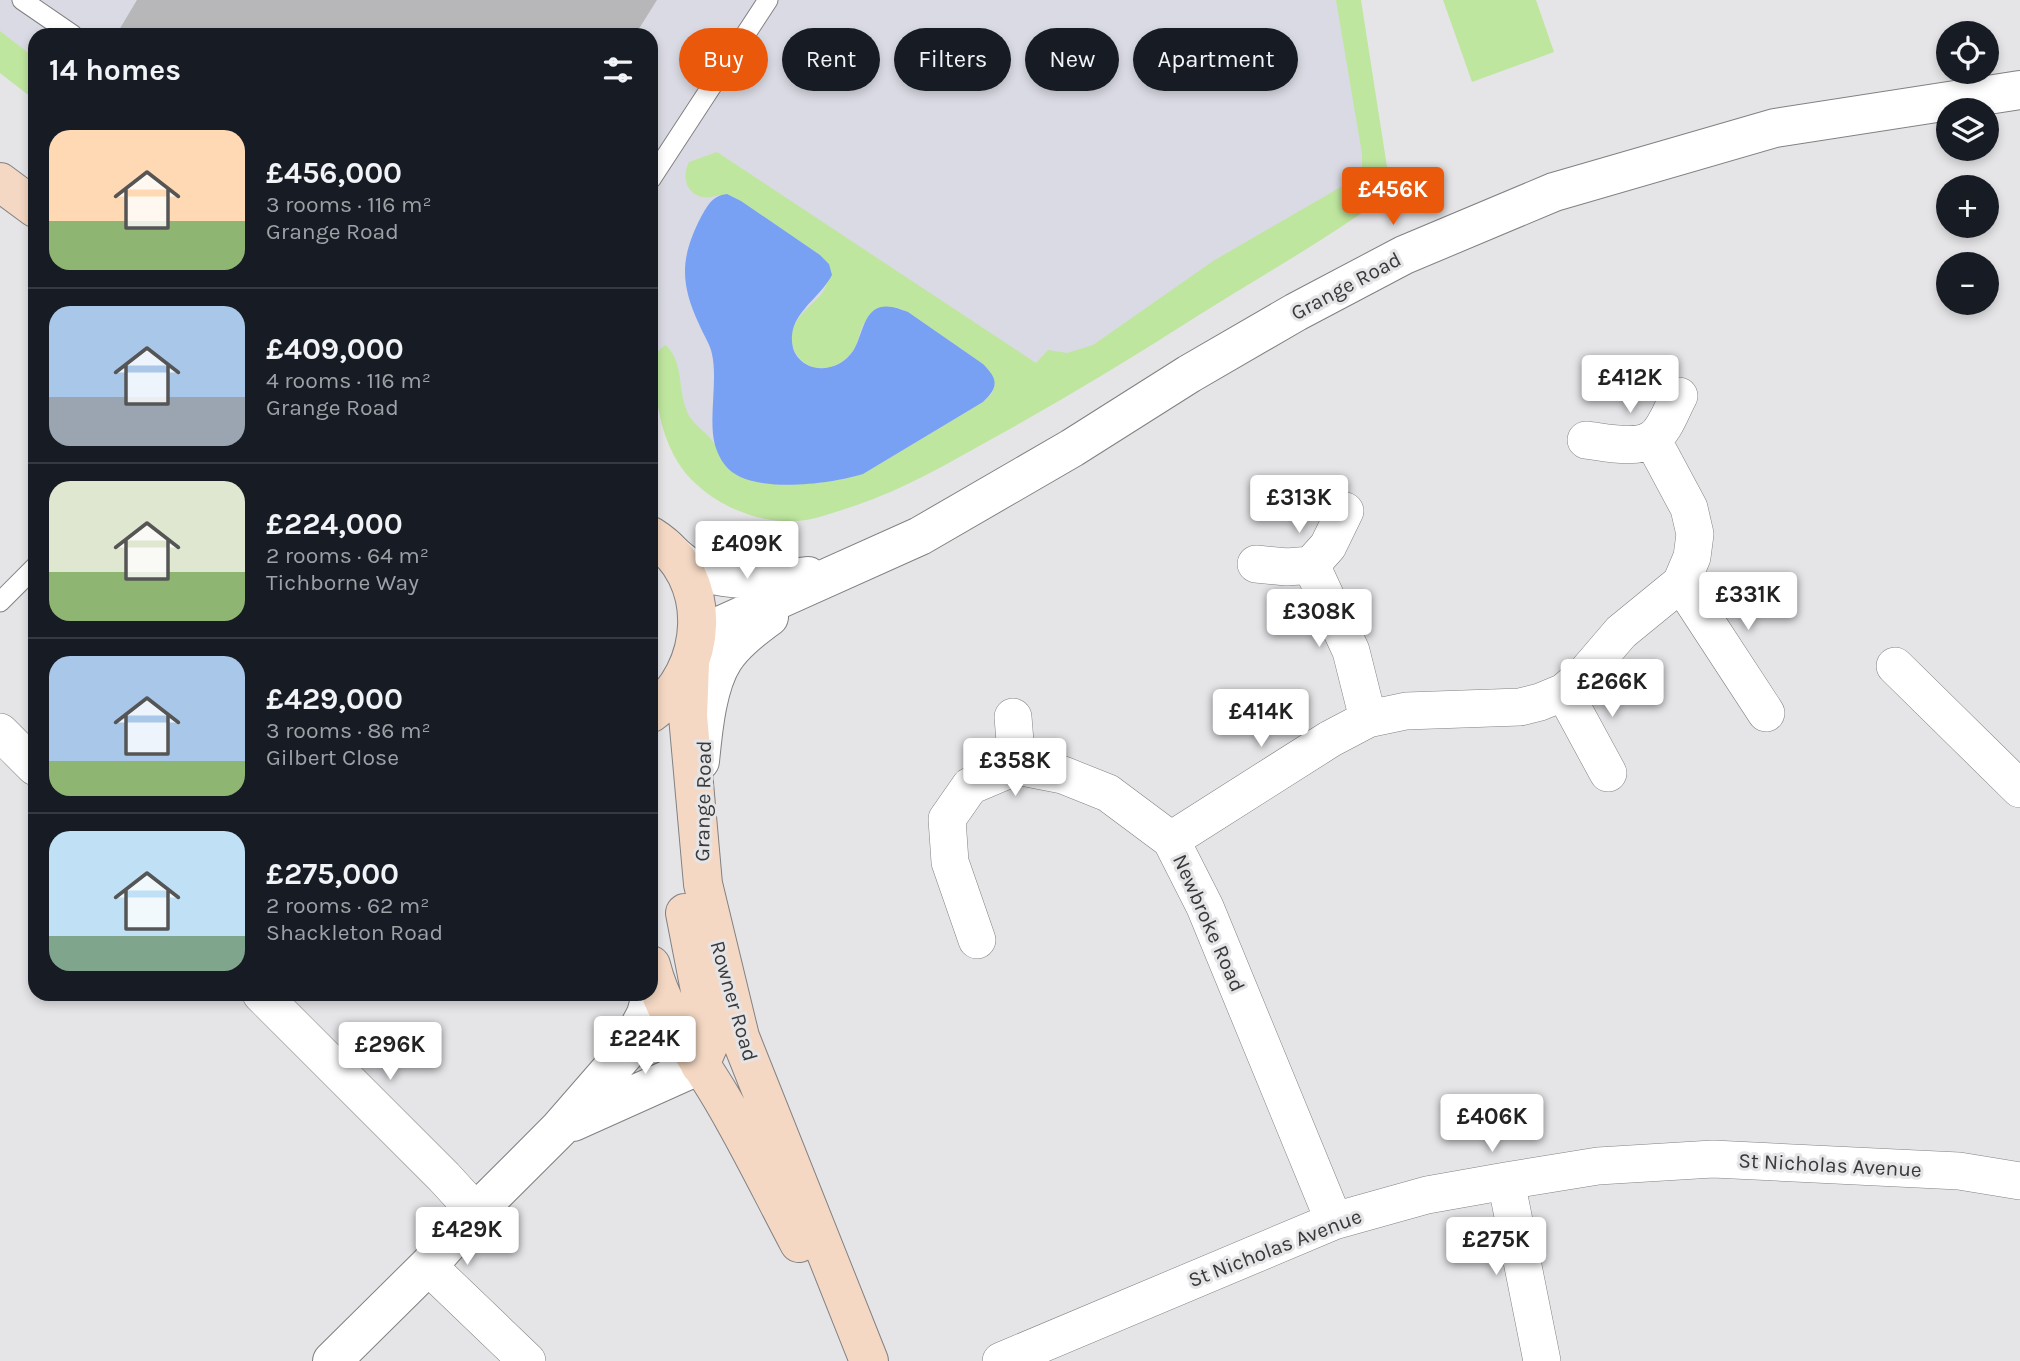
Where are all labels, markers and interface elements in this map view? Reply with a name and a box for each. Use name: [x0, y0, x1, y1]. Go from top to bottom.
map controls: [1936, 21, 1999, 315]
button: locate: [1936, 21, 1999, 84]
chip: Buy: [679, 28, 768, 91]
chip: Rent: [782, 28, 880, 91]
chip: Filters: [894, 28, 1011, 91]
chip: New: [1025, 28, 1119, 91]
chip: Apartment: [1133, 28, 1298, 91]
icon: filters: [599, 51, 637, 89]
text: 14 homes: [49, 52, 181, 88]
button: layers: [1936, 98, 1999, 161]
text: £456,000: [266, 155, 402, 191]
icon: home: [105, 158, 189, 242]
pin: £456K: [1344, 168, 1442, 227]
button: +: [1936, 175, 1999, 238]
text: £456K: [1358, 176, 1428, 203]
text: 3 rooms · 116 m²: [266, 191, 432, 218]
text: Grange Road: [266, 218, 399, 245]
street label: Grange Road: [1287, 247, 1405, 325]
button: −: [1936, 252, 1999, 315]
text: £409,000: [266, 331, 404, 367]
icon: home: [105, 334, 189, 418]
pin: £412K: [1581, 356, 1679, 415]
text: £412K: [1598, 364, 1662, 391]
text: 4 rooms · 116 m²: [266, 367, 431, 394]
text: Grange Road: [266, 394, 399, 421]
pin: £313K: [1250, 476, 1348, 535]
text: £313K: [1266, 484, 1332, 511]
text: £224,000: [266, 506, 403, 542]
icon: home: [105, 509, 189, 593]
pin: £409K: [698, 522, 796, 581]
text: £409K: [711, 530, 783, 557]
text: 2 rooms · 64 m²: [266, 542, 429, 569]
text: Tichborne Way: [266, 569, 419, 596]
pin: £331K: [1699, 572, 1797, 632]
text: £331K: [1715, 581, 1781, 608]
pin: £308K: [1270, 590, 1368, 649]
text: £308K: [1283, 598, 1355, 625]
pin: £266K: [1563, 660, 1661, 719]
text: £266K: [1577, 668, 1647, 695]
text: £429,000: [266, 681, 403, 717]
icon: home: [105, 684, 189, 768]
pin: £414K: [1212, 690, 1310, 749]
text: £414K: [1229, 698, 1293, 725]
text: 3 rooms · 86 m²: [266, 717, 431, 744]
pin: £358K: [966, 738, 1064, 798]
street label: Grange Road: [690, 740, 716, 862]
text: Gilbert Close: [266, 744, 399, 771]
text: £358K: [979, 747, 1051, 774]
street label: Newbroke Road: [1168, 851, 1250, 995]
text: £275,000: [266, 856, 399, 892]
icon: home: [105, 859, 189, 943]
text: 2 rooms · 62 m²: [266, 892, 430, 919]
text: Shackleton Road: [266, 919, 443, 946]
street label: Rowner Road: [705, 938, 763, 1064]
pin: £224K: [596, 1016, 694, 1076]
pin: £296K: [341, 1023, 439, 1082]
text: £224K: [610, 1025, 680, 1052]
text: £296K: [355, 1031, 425, 1058]
pin: £406K: [1443, 1094, 1541, 1154]
text: £406K: [1456, 1103, 1528, 1130]
street label: St Nicholas Avenue: [1738, 1148, 1922, 1182]
street label: St Nicholas Avenue: [1185, 1204, 1365, 1292]
pin: £429K: [418, 1208, 516, 1267]
text: £429K: [432, 1216, 502, 1243]
pin: £275K: [1447, 1218, 1545, 1277]
text: £275K: [1462, 1226, 1530, 1253]

